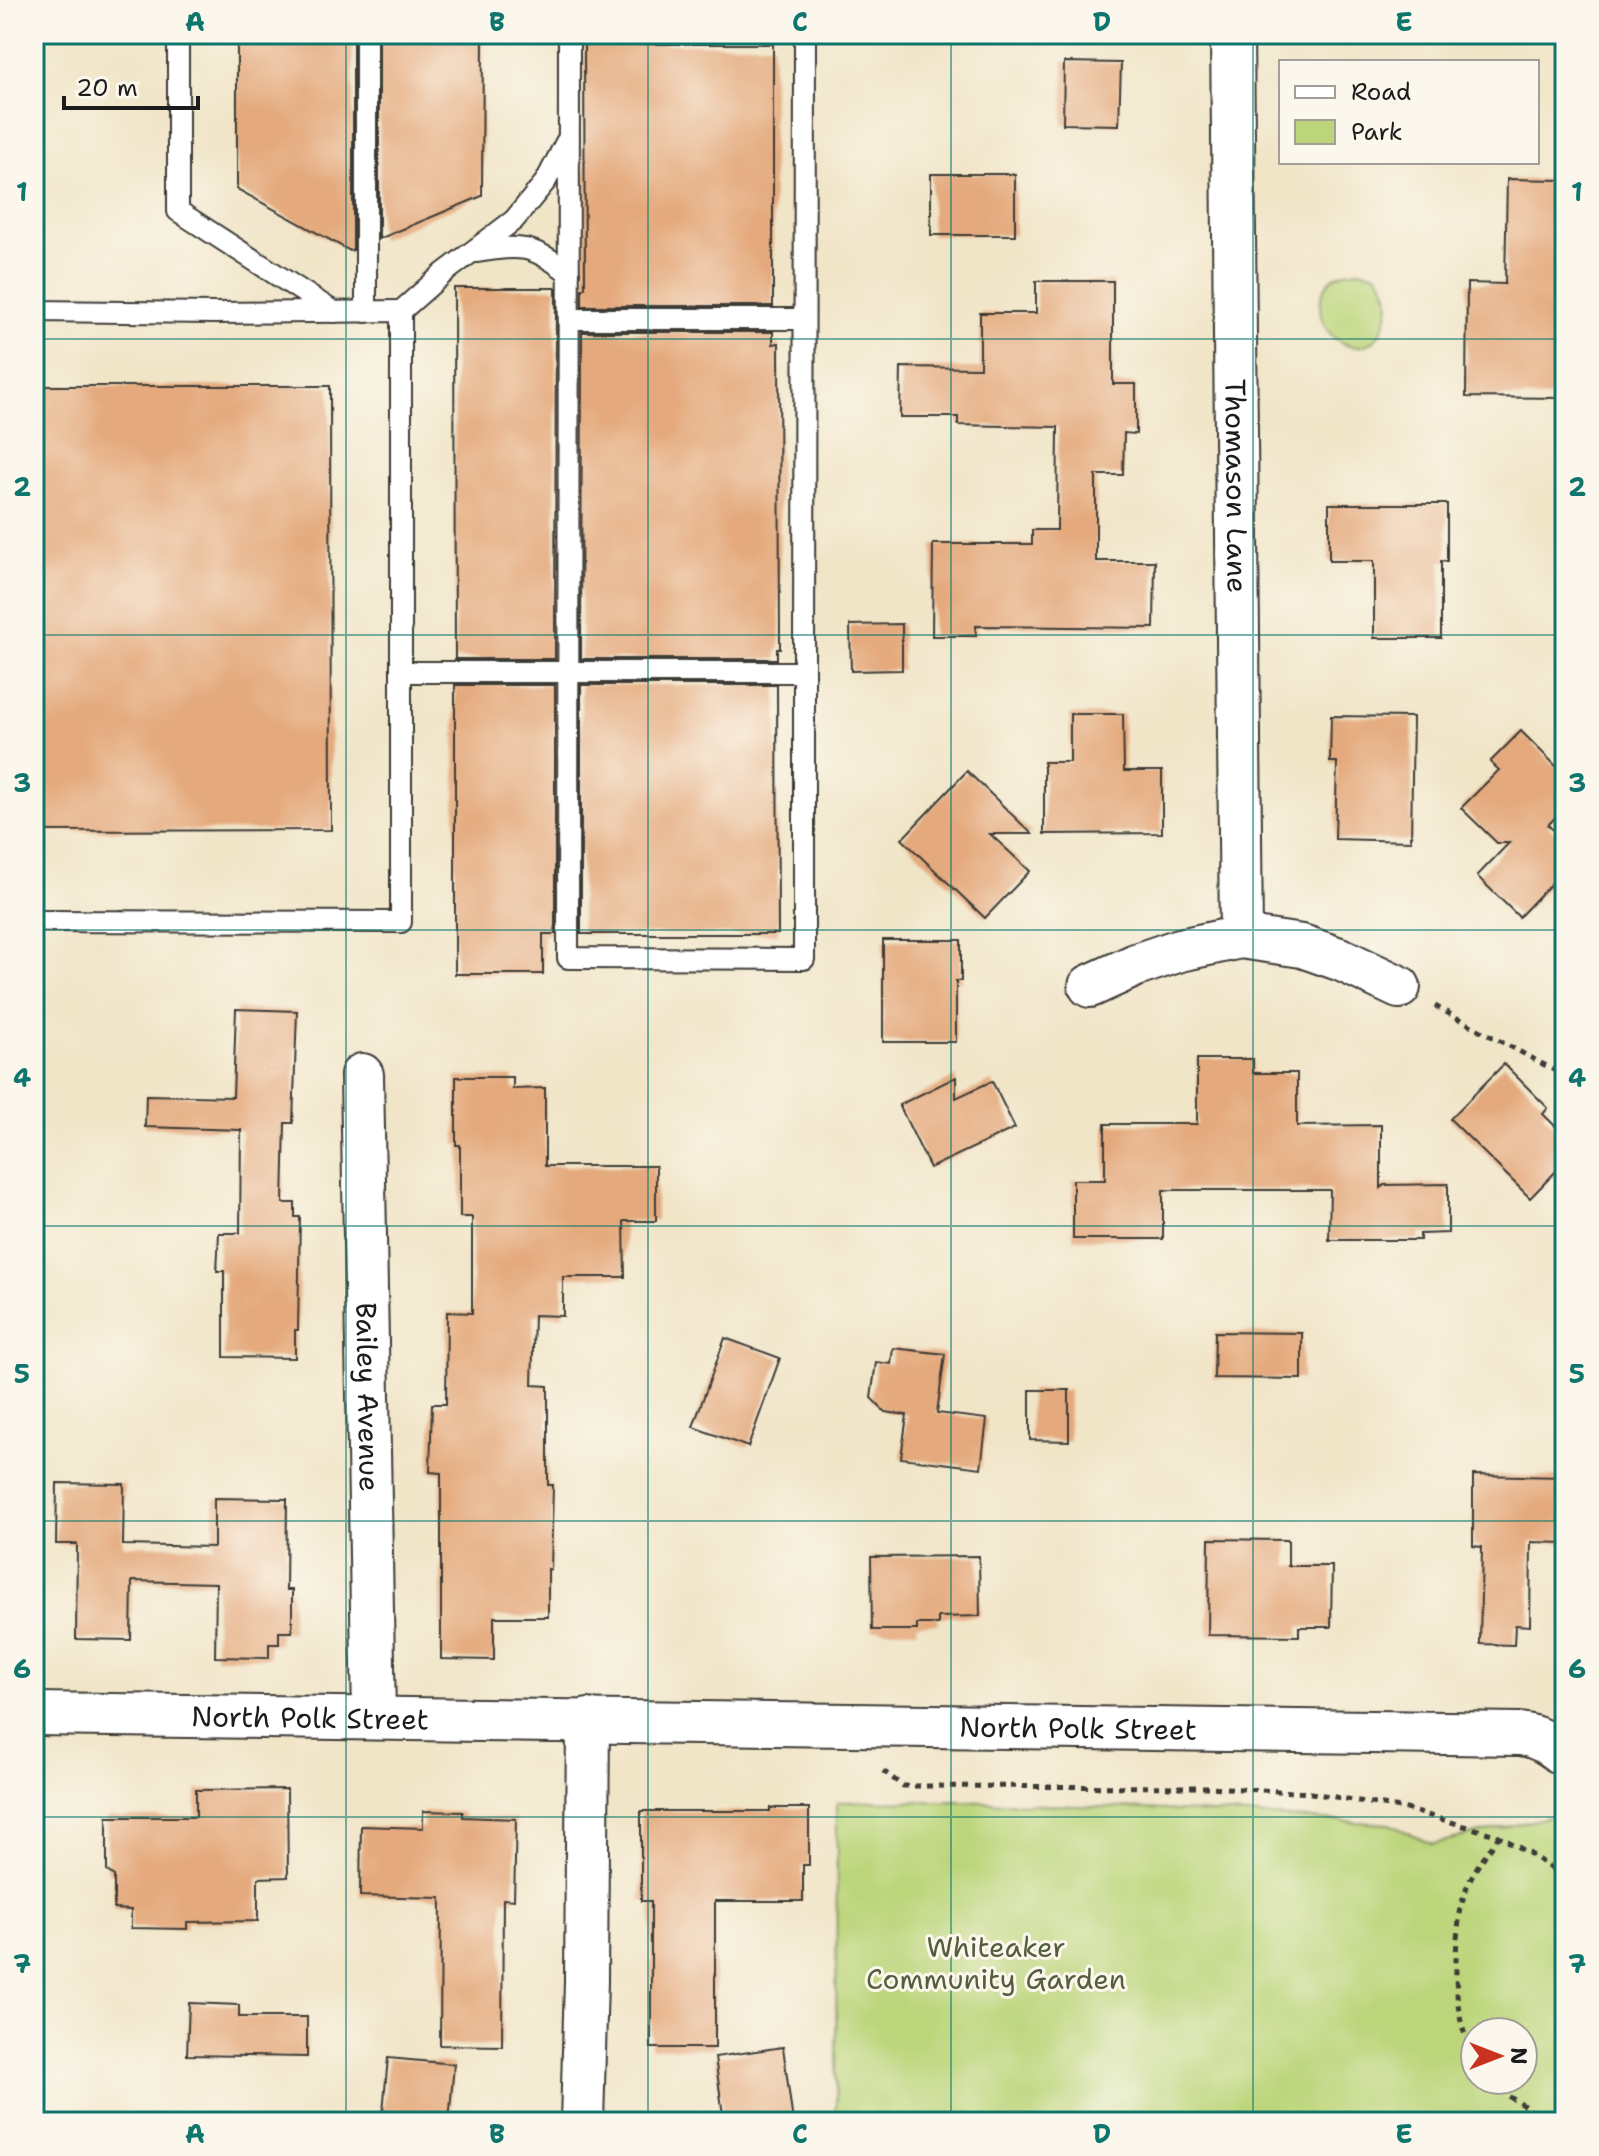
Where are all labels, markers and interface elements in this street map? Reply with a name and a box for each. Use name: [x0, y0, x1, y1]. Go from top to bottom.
text: A: [185, 4, 205, 39]
text: B: [489, 4, 505, 39]
text: C: [792, 4, 808, 39]
text: D: [1093, 4, 1111, 39]
text: E: [1395, 4, 1413, 39]
scale bar: [64, 60, 198, 110]
legend: [1279, 60, 1539, 164]
text: 20 m: [76, 72, 138, 104]
text: Road: [1351, 76, 1411, 108]
text: Park: [1351, 116, 1403, 148]
text: 1: [16, 174, 28, 209]
text: 1: [1571, 174, 1583, 209]
street label: Thomason Lane: [1216, 379, 1257, 593]
text: 2: [13, 469, 31, 504]
text: 2: [1568, 469, 1586, 504]
text: 3: [13, 765, 31, 800]
text: 3: [1568, 765, 1586, 800]
text: 4: [13, 1060, 31, 1095]
text: 4: [1568, 1060, 1586, 1095]
street label: Bailey Avenue: [347, 1302, 389, 1492]
text: 5: [14, 1356, 30, 1391]
text: 5: [1569, 1356, 1585, 1391]
text: 6: [13, 1651, 31, 1686]
text: 6: [1568, 1651, 1586, 1686]
street label: North Polk Street: [191, 1697, 429, 1738]
street label: North Polk Street: [959, 1707, 1197, 1749]
park label: Whiteaker Community Garden: [866, 1928, 1126, 1998]
text: 7: [13, 1946, 31, 1981]
text: 7: [1568, 1946, 1586, 1981]
north arrow: [1459, 2016, 1539, 2096]
text: N: [1504, 2047, 1533, 2065]
text: A: [185, 2116, 205, 2151]
text: B: [489, 2116, 505, 2151]
text: C: [792, 2116, 808, 2151]
text: D: [1093, 2116, 1111, 2151]
text: E: [1395, 2116, 1413, 2151]

